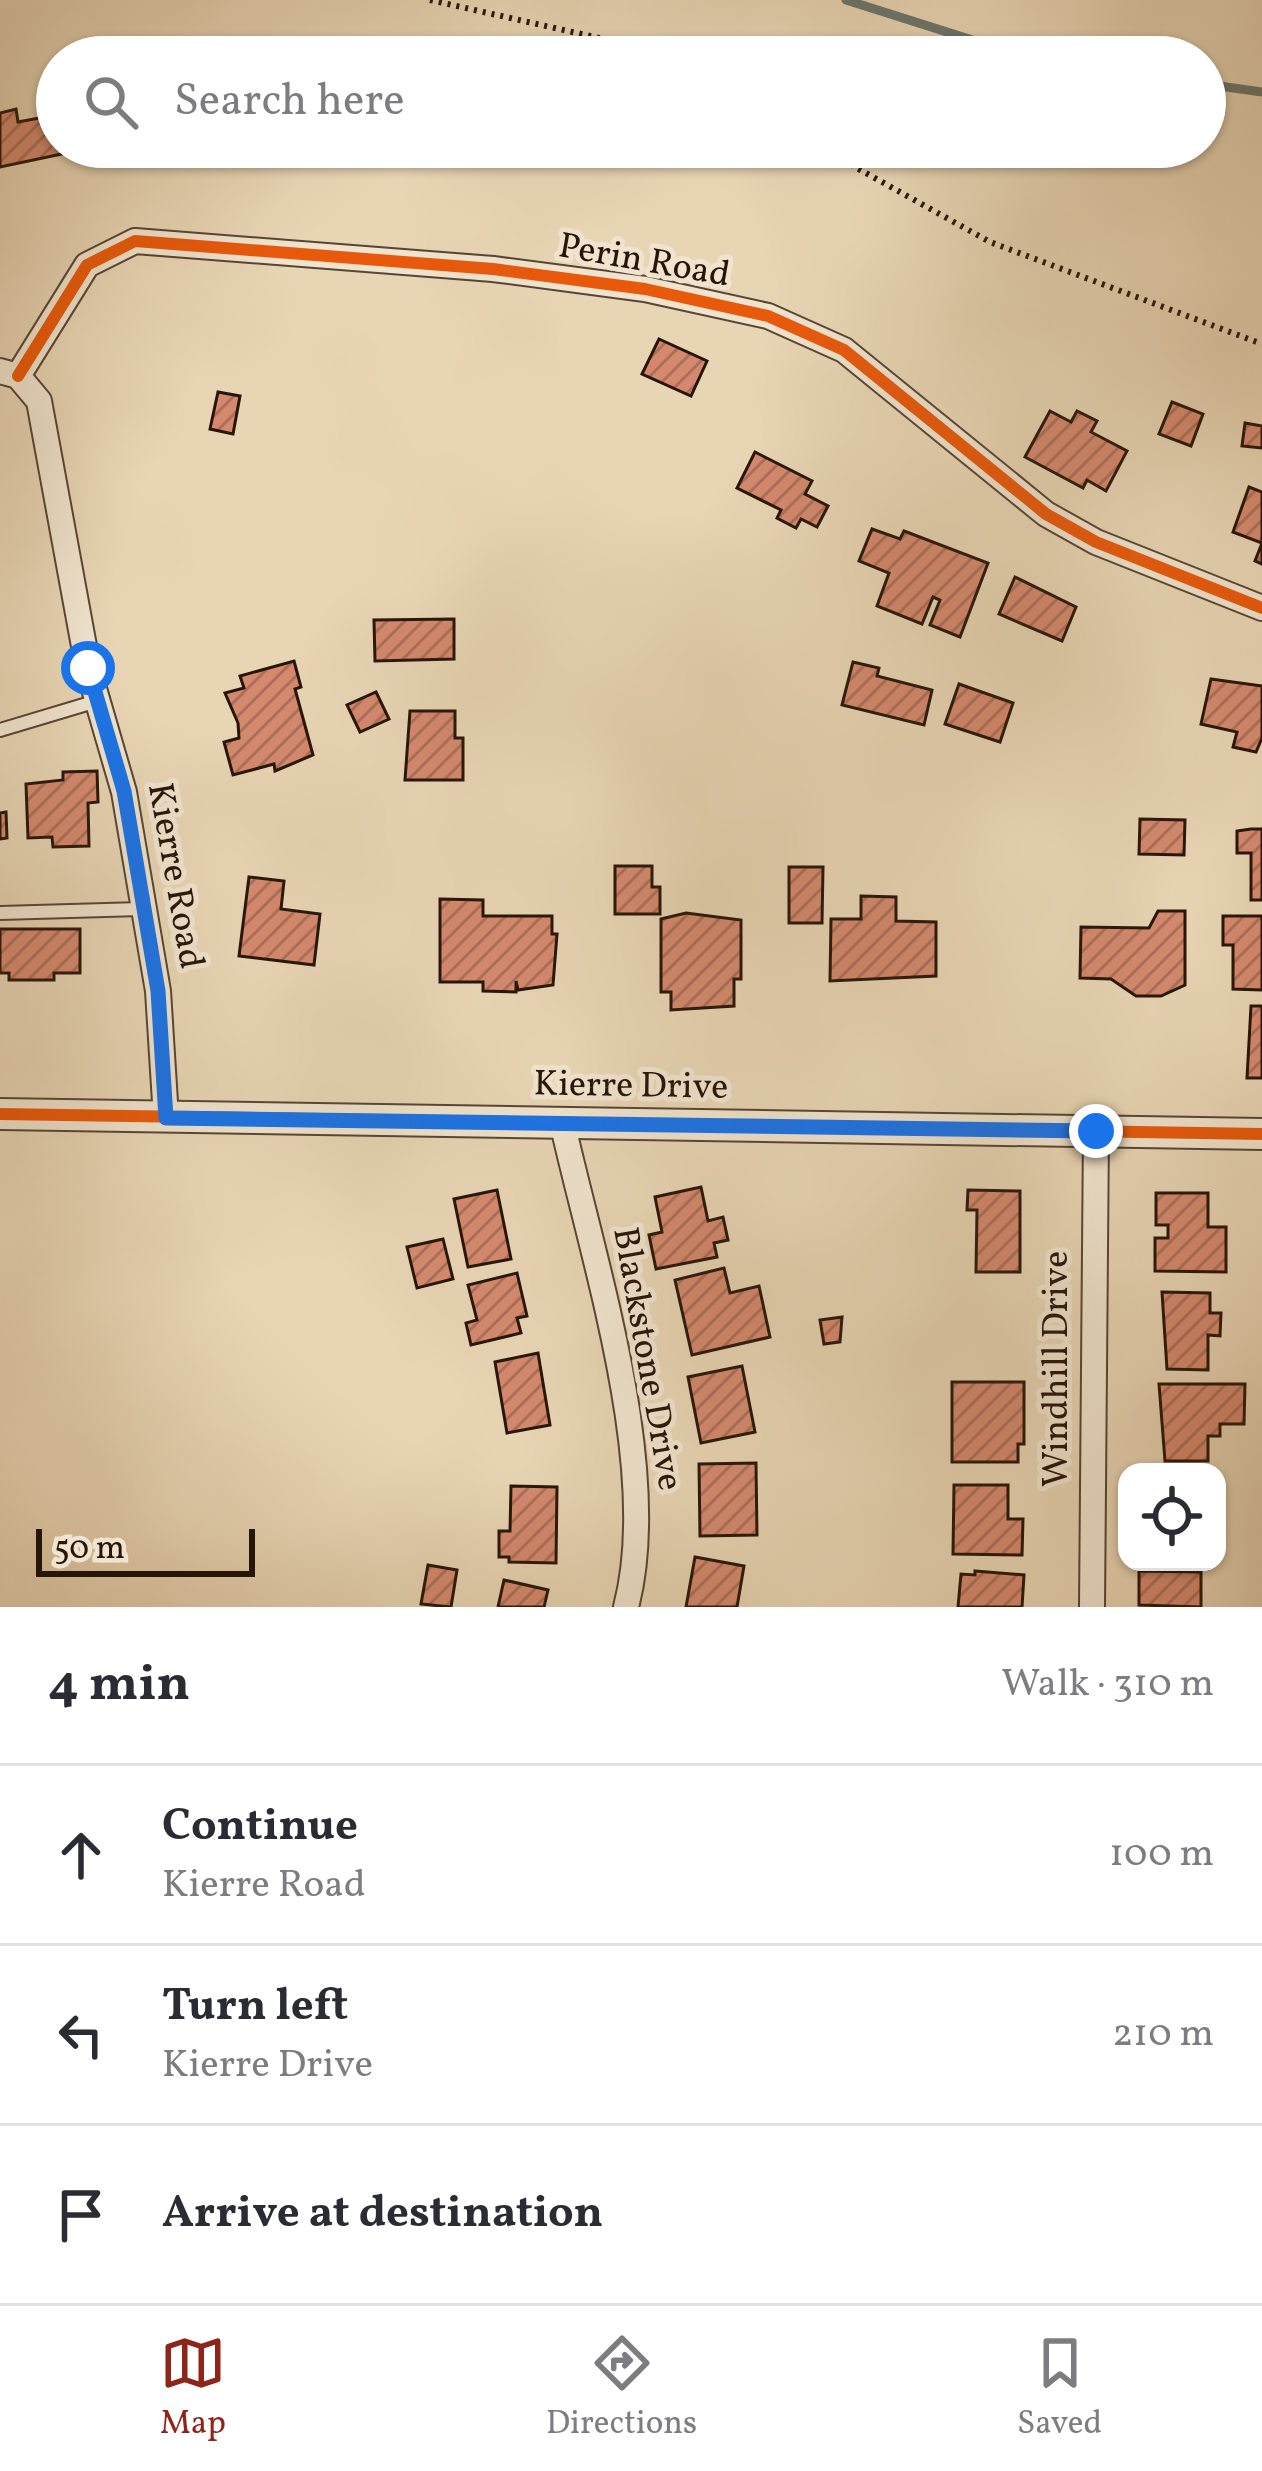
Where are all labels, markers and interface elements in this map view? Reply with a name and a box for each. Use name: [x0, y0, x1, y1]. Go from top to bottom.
search box: [36, 36, 1226, 168]
icon: search: [78, 69, 144, 135]
text: Search here: [174, 71, 405, 134]
street label: Perin Road: [554, 222, 734, 302]
route start: [61, 641, 115, 695]
street label: Kierre Road: [133, 779, 215, 973]
street label: Kierre Drive: [533, 1060, 729, 1114]
route end: [1069, 1104, 1123, 1158]
street label: Blackstone Drive: [598, 1223, 694, 1495]
street label: Windhill Drive: [1033, 1251, 1083, 1487]
map controls: [1118, 1463, 1226, 1571]
button: locate: [1118, 1463, 1226, 1571]
scale bar: [36, 1523, 255, 1576]
text: 50 m: [54, 1527, 125, 1573]
text: 4 min: [48, 1650, 190, 1721]
text: Walk · 310 m: [1001, 1658, 1214, 1712]
text: Continue: [162, 1796, 358, 1859]
icon: ahead: [48, 1822, 114, 1888]
text: 100 m: [1109, 1828, 1214, 1882]
text: Kierre Road: [162, 1859, 366, 1913]
text: Turn left: [162, 1976, 348, 2039]
icon: left: [48, 2002, 114, 2068]
text: 210 m: [1112, 2008, 1214, 2062]
text: Kierre Drive: [162, 2039, 373, 2093]
icon: arrive: [48, 2182, 114, 2248]
text: Arrive at destination: [162, 2183, 603, 2246]
tab: Map: [160, 2330, 226, 2448]
tab: Directions: [546, 2330, 697, 2448]
tab: Saved: [1017, 2330, 1102, 2448]

